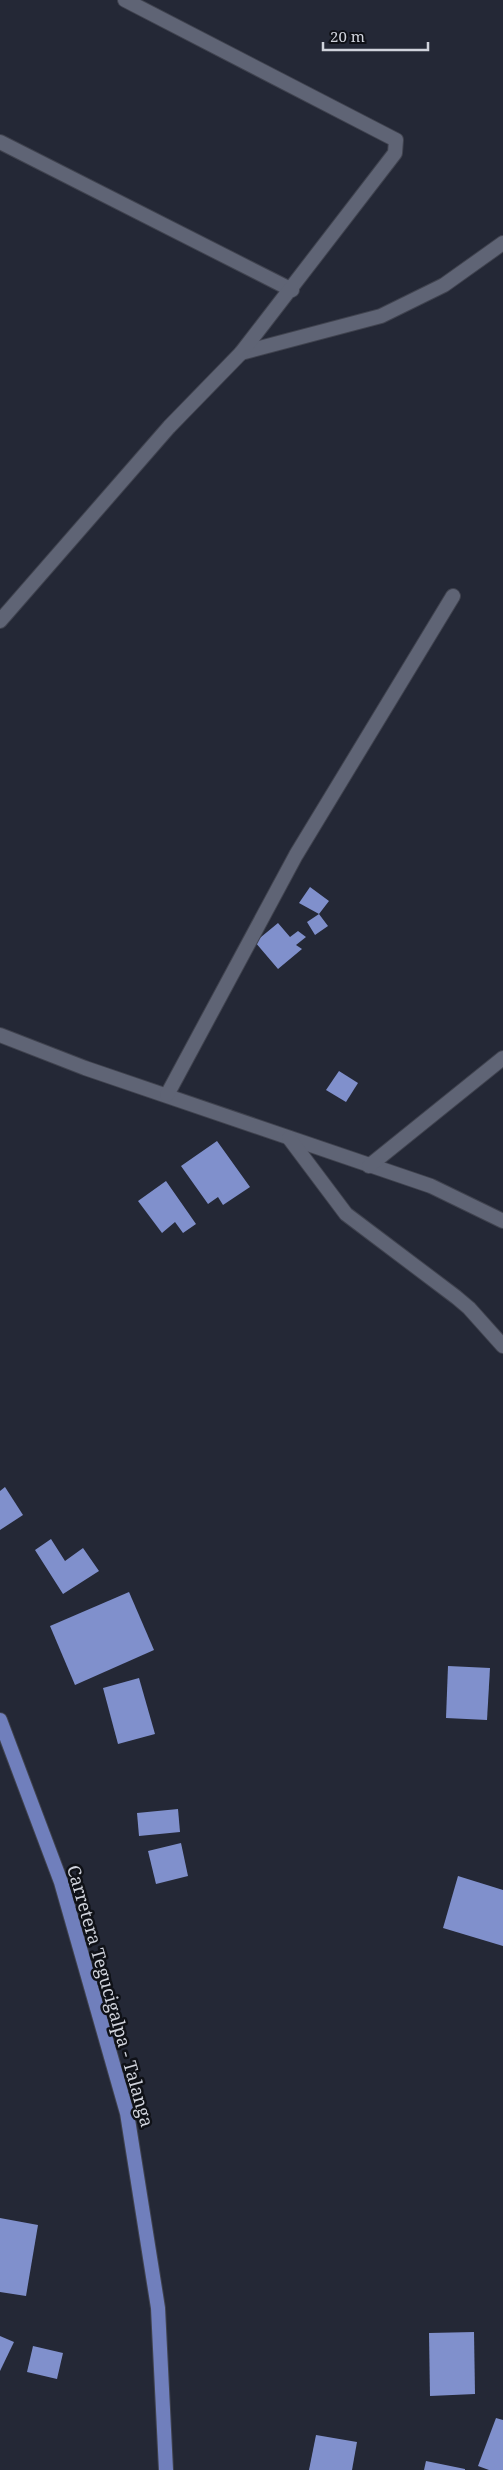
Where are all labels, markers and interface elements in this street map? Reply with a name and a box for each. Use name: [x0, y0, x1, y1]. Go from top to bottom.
scale bar: [323, 20, 428, 52]
text: 20 m: [330, 26, 365, 46]
street label: Carretera Tegucigalpa - Talanga: [62, 1862, 160, 2130]

